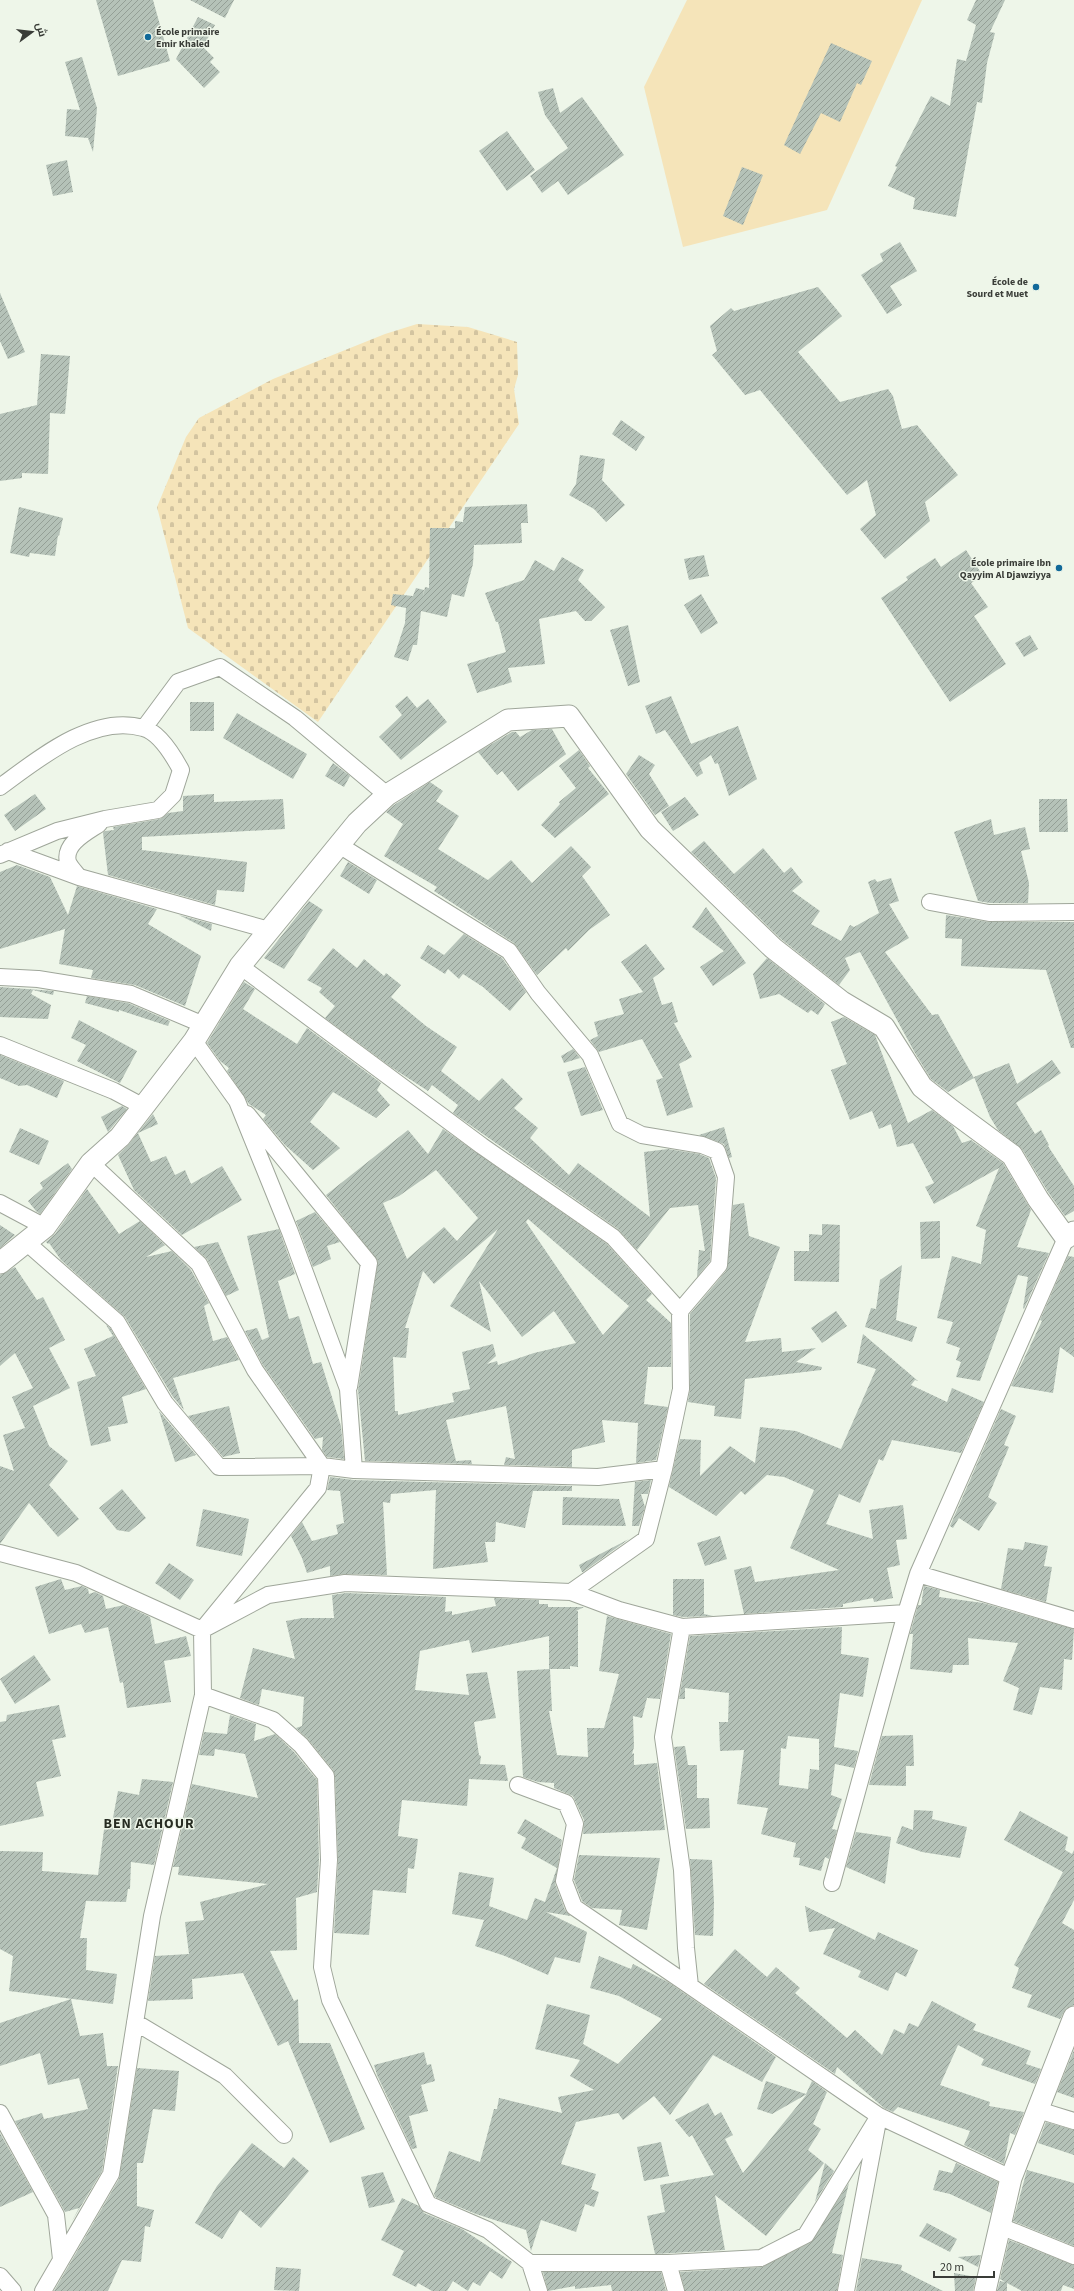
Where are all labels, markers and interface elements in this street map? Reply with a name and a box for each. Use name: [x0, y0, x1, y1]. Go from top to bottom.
north arrow: [12, 12, 52, 52]
text: ش: [32, 21, 50, 38]
place label: École primaire Emir Khaled: [156, 25, 220, 51]
marker: École primaire Emir Khaled: [143, 32, 153, 42]
place label: École de Sourd et Muet: [966, 275, 1028, 301]
marker: École de Sourd et Muet: [1031, 282, 1041, 292]
place label: École primaire Ibn Qayyim Al Djawziyya: [960, 556, 1051, 582]
marker: École primaire Ibn Qayyim Al Djawziyya: [1054, 563, 1064, 573]
district label: BEN ACHOUR: [103, 1814, 195, 1834]
scale bar: [934, 2253, 994, 2279]
text: 20 m: [940, 2259, 964, 2276]

